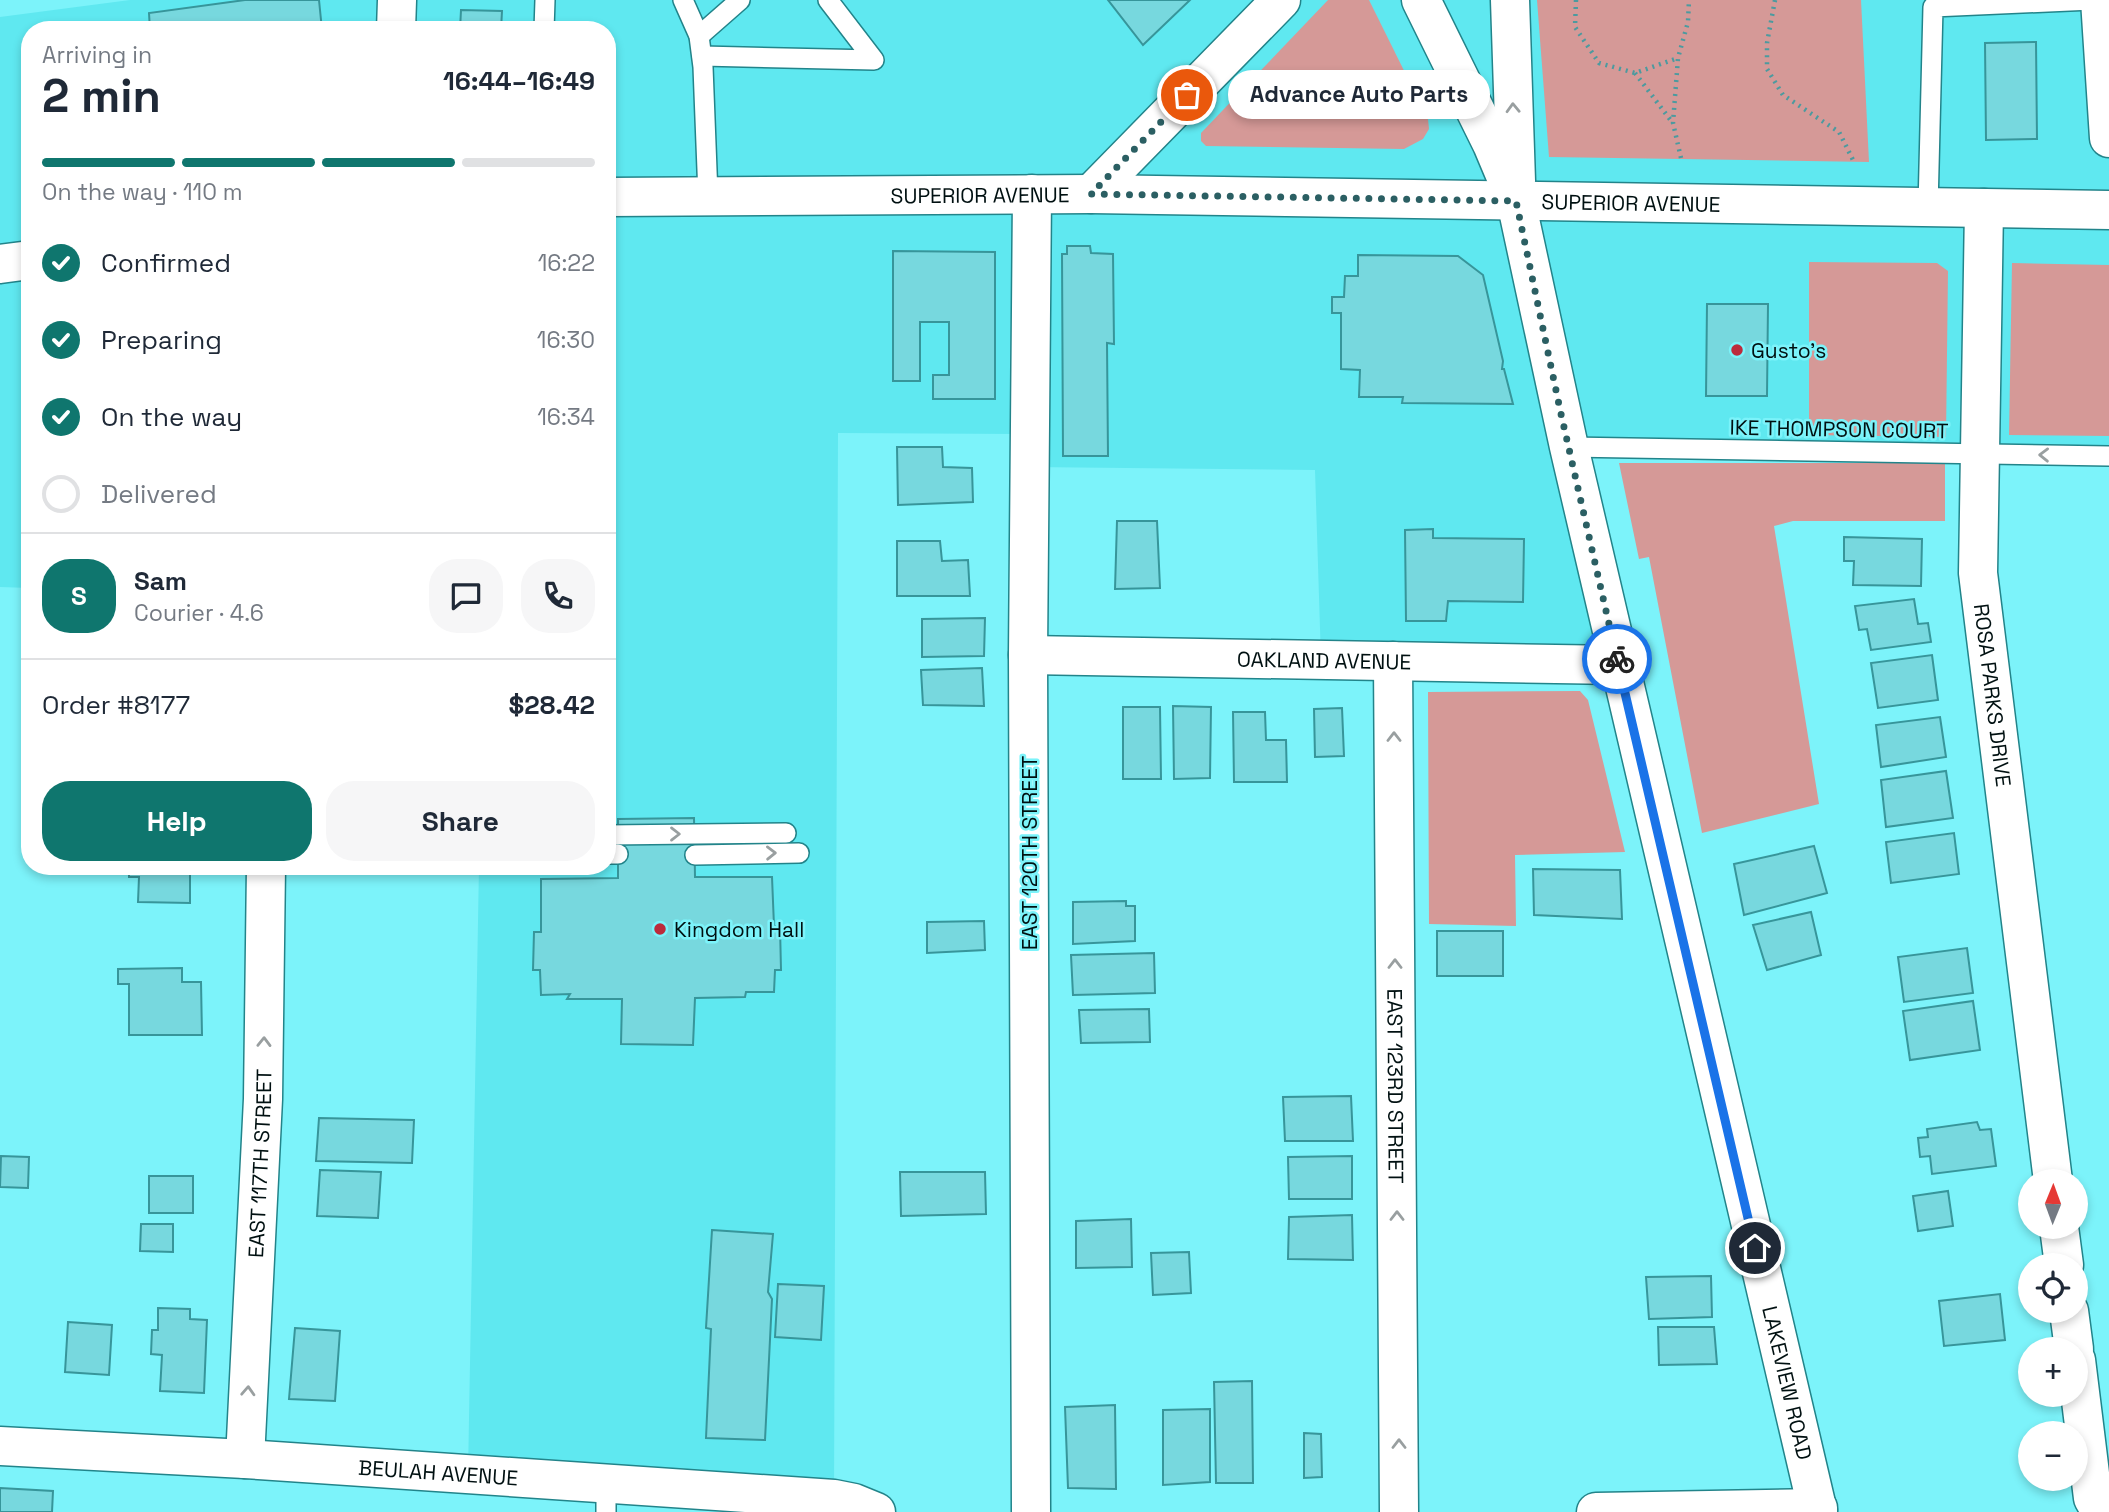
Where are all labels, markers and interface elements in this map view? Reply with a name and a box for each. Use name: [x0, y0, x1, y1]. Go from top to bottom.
text: Arriving in: [42, 40, 152, 70]
text: 16:44–16:49: [443, 64, 595, 98]
pin: [1157, 65, 1217, 125]
text: 2 min: [42, 67, 161, 125]
callout: Advance Auto Parts: [1229, 70, 1492, 119]
icon: bag: [1168, 76, 1206, 114]
text: Advance Auto Parts: [1250, 79, 1468, 109]
one-way arrow: [1506, 102, 1521, 113]
text: On the way · 110 m: [42, 177, 243, 207]
street label: SUPERIOR AVENUE: [890, 181, 1070, 209]
street label: SUPERIOR AVENUE: [1541, 188, 1721, 217]
icon: check: [42, 244, 80, 282]
text: Confirmed: [101, 246, 231, 280]
text: 16:22: [538, 248, 595, 278]
icon: check: [42, 321, 80, 359]
text: Preparing: [101, 323, 222, 357]
text: 16:30: [537, 325, 595, 355]
place label: Gusto's: [1751, 337, 1826, 364]
marker: Gusto's: [1729, 342, 1745, 358]
icon: check: [42, 398, 80, 436]
text: On the way: [101, 400, 242, 434]
text: 16:34: [537, 402, 595, 432]
street label: IKE THOMPSON COURT: [1729, 414, 1949, 444]
one-way arrow: [2038, 447, 2049, 463]
text: Delivered: [101, 477, 217, 511]
button: chat: [429, 559, 503, 633]
button: phone: [521, 559, 595, 633]
text: Sam: [134, 564, 187, 598]
text: S: [71, 579, 87, 613]
text: Courier · 4.6: [134, 598, 264, 628]
street label: ROSA PARKS DRIVE: [1968, 602, 2018, 788]
courier: [1582, 624, 1652, 694]
icon: bike: [1598, 640, 1636, 678]
street label: OAKLAND AVENUE: [1237, 645, 1411, 675]
text: Order #8177: [42, 688, 190, 722]
text: $28.42: [508, 688, 595, 722]
one-way arrow: [1386, 731, 1401, 742]
street label: EAST 120TH STREET: [1016, 756, 1043, 950]
button: Help: [42, 781, 312, 861]
button: Share: [326, 781, 595, 861]
one-way arrow: [671, 826, 681, 842]
one-way arrow: [766, 846, 777, 861]
place label: Kingdom Hall: [674, 916, 804, 943]
marker: Kingdom Hall: [652, 921, 668, 937]
one-way arrow: [1387, 959, 1403, 969]
street label: EAST 123RD STREET: [1382, 988, 1410, 1184]
one-way arrow: [256, 1036, 271, 1047]
street label: EAST 117TH STREET: [242, 1069, 277, 1259]
north arrow: [2018, 1169, 2088, 1239]
map controls: [2018, 1169, 2088, 1491]
one-way arrow: [1389, 1211, 1405, 1221]
pin: [1725, 1218, 1785, 1278]
icon: home: [1736, 1229, 1774, 1267]
button: locate: [2018, 1253, 2088, 1323]
street label: LAKEVIEW ROAD: [1757, 1303, 1819, 1462]
button: +: [2018, 1337, 2088, 1407]
one-way arrow: [241, 1385, 256, 1396]
button: −: [2018, 1421, 2088, 1491]
one-way arrow: [1391, 1438, 1407, 1449]
street label: BEULAH AVENUE: [357, 1453, 519, 1491]

